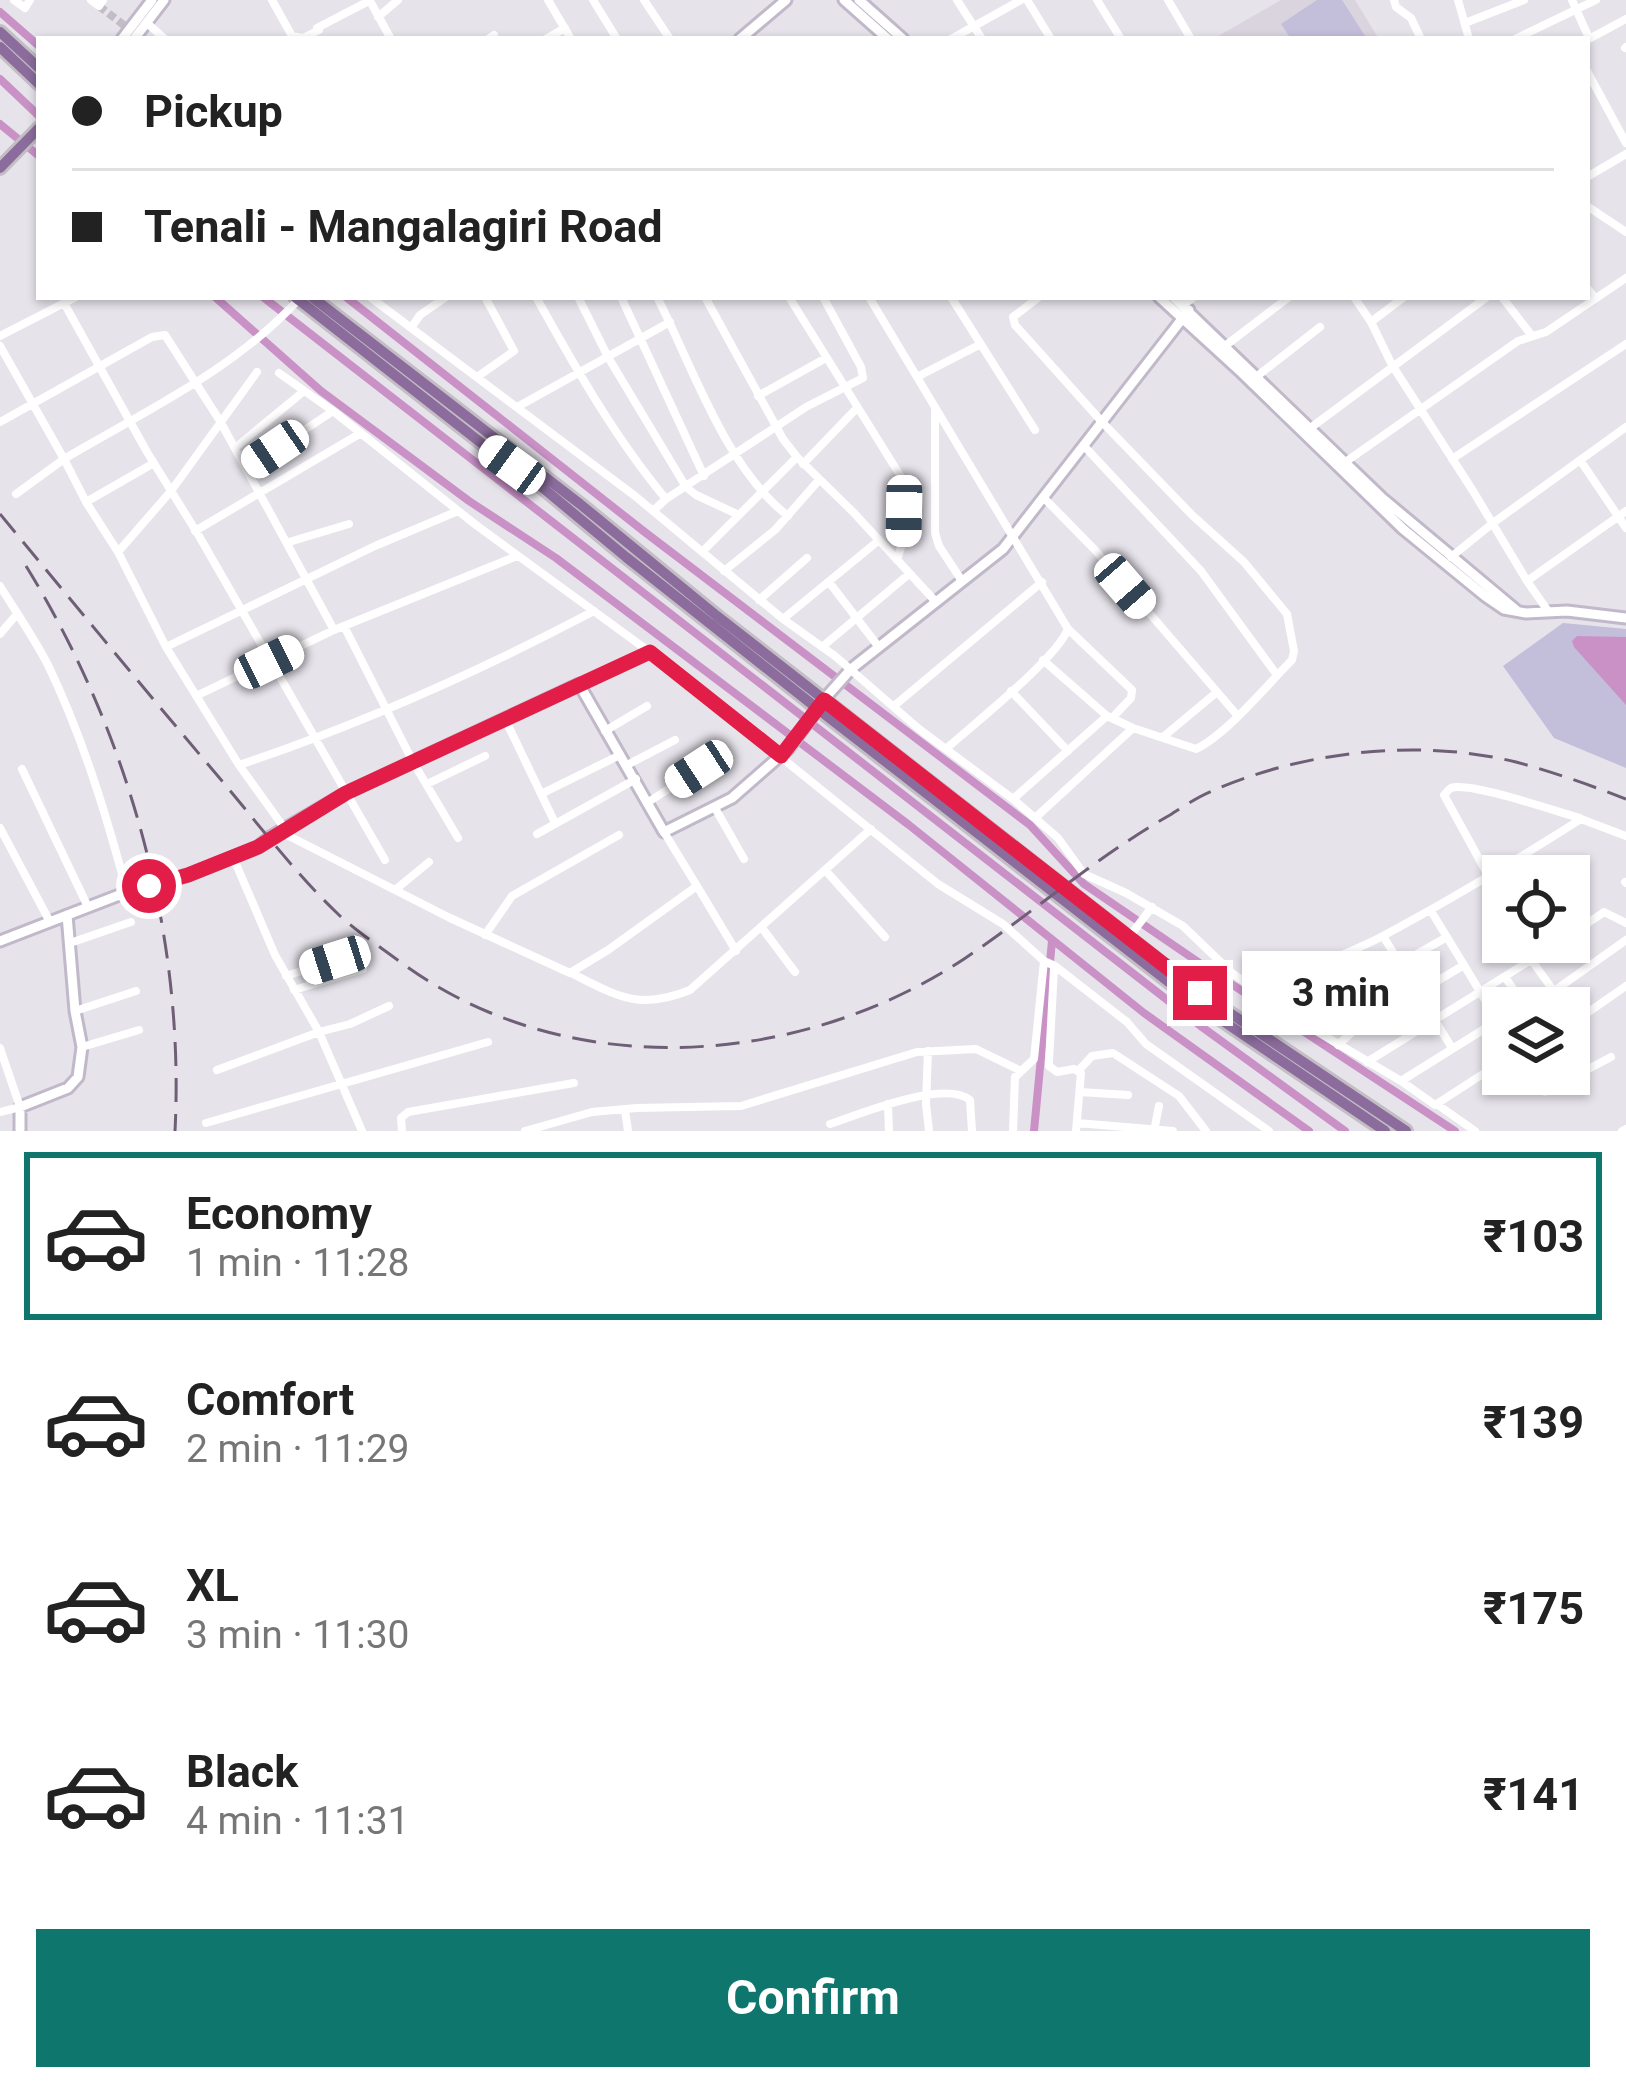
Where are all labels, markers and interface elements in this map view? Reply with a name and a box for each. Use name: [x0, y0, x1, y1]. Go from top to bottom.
text: Pickup: [144, 85, 283, 138]
text: Tenali - Mangalagiri Road: [144, 200, 663, 253]
car: [235, 414, 315, 484]
car: [472, 429, 552, 501]
car: [885, 475, 923, 547]
car: [1088, 547, 1162, 625]
car: [229, 630, 309, 694]
car: [659, 734, 739, 804]
map controls: [1482, 855, 1590, 1095]
button: locate: [1482, 855, 1590, 963]
route start: [122, 859, 176, 913]
car: [295, 932, 375, 988]
callout: 3 min: [1242, 951, 1440, 1035]
route end: [1173, 966, 1227, 1020]
text: 3 min: [1292, 970, 1390, 1016]
button: layers: [1482, 987, 1590, 1095]
icon: car: [42, 1182, 150, 1290]
text: Economy: [186, 1187, 372, 1240]
text: ₹103: [1483, 1210, 1584, 1263]
text: 1 min · 11:28: [186, 1240, 409, 1286]
icon: car: [42, 1368, 150, 1476]
text: Comfort: [186, 1373, 354, 1426]
text: ₹139: [1483, 1396, 1584, 1449]
text: 2 min · 11:29: [186, 1426, 409, 1472]
icon: car: [42, 1554, 150, 1662]
text: XL: [186, 1559, 239, 1612]
text: ₹175: [1483, 1582, 1584, 1635]
text: 3 min · 11:30: [186, 1612, 409, 1658]
icon: car: [42, 1740, 150, 1848]
text: Black: [186, 1745, 298, 1798]
text: ₹141: [1483, 1768, 1584, 1821]
text: 4 min · 11:31: [186, 1798, 409, 1844]
button: Confirm: [36, 1929, 1590, 2067]

